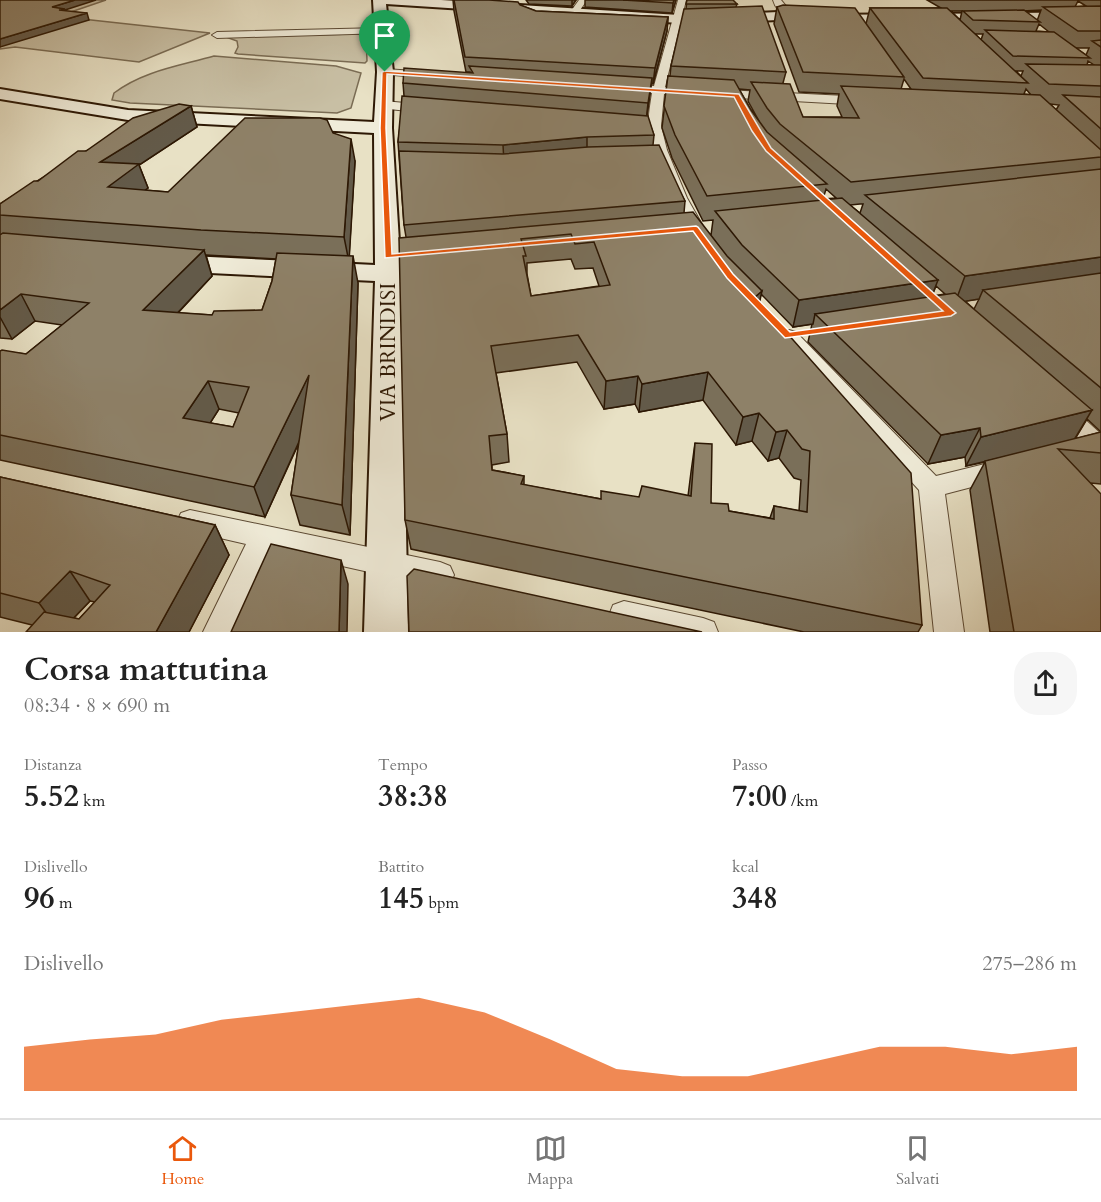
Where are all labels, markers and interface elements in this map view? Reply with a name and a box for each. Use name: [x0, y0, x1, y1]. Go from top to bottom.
pin: [359, 10, 410, 72]
icon: arrive: [368, 19, 401, 52]
street label: VIA BRINDISI: [374, 282, 403, 422]
text: Corsa mattutina: [24, 647, 268, 692]
button: share: [1014, 652, 1077, 715]
text: 08:34 · 8 × 690 m: [24, 692, 170, 719]
text: Distanza: [24, 754, 82, 776]
text: Tempo: [378, 754, 428, 776]
text: Passo: [732, 754, 768, 776]
text: 5.52: [24, 776, 79, 817]
text: 38:38: [378, 776, 448, 817]
text: 7:00: [732, 776, 787, 817]
text: km: [79, 790, 105, 812]
text: /km: [787, 790, 818, 812]
text: Dislivello: [24, 856, 88, 878]
text: Battito: [378, 856, 424, 878]
text: kcal: [732, 856, 759, 878]
text: 96: [24, 878, 55, 919]
text: 145: [378, 878, 424, 919]
text: 348: [732, 878, 778, 919]
text: m: [55, 892, 73, 914]
text: bpm: [424, 892, 459, 914]
text: Dislivello: [24, 950, 103, 977]
text: 275–286 m: [982, 950, 1077, 977]
tab: Home: [161, 1132, 204, 1190]
tab: Mappa: [527, 1132, 573, 1190]
tab: Salvati: [896, 1132, 940, 1190]

